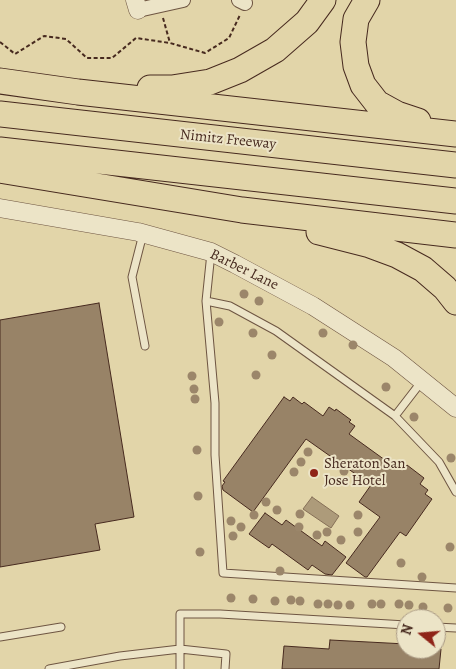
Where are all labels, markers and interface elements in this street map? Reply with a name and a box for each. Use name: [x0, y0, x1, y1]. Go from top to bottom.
street label: Nimitz Freeway: [179, 126, 277, 154]
street label: Barber Lane: [207, 246, 281, 294]
place label: Sheraton San Jose Hotel: [324, 455, 406, 490]
marker: Sheraton San Jose Hotel: [308, 467, 320, 479]
north arrow: [396, 609, 446, 659]
text: N: [397, 622, 418, 637]

